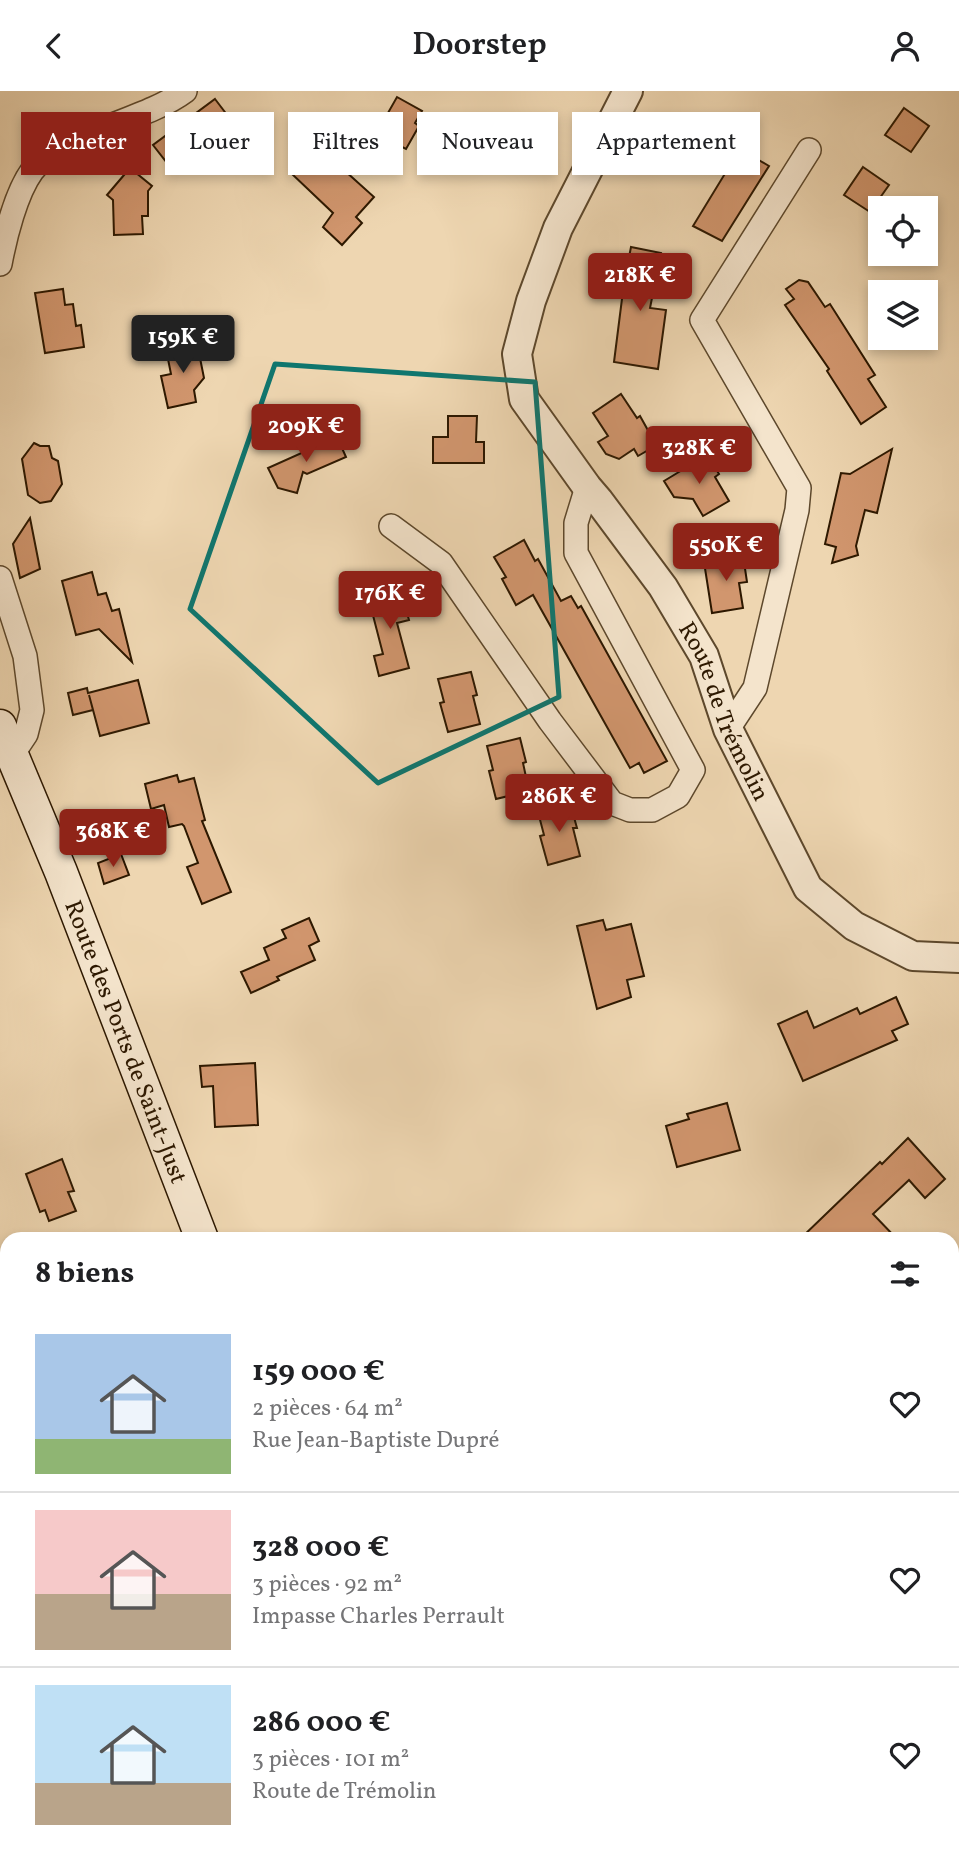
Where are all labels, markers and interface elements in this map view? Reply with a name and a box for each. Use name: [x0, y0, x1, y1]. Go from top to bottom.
text: Doorstep: [412, 24, 547, 68]
icon: back: [35, 27, 73, 65]
icon: person: [886, 27, 924, 65]
chip: Acheter: [21, 112, 151, 175]
chip: Louer: [165, 112, 274, 175]
chip: Filtres: [288, 112, 403, 175]
chip: Nouveau: [417, 112, 558, 175]
chip: Appartement: [572, 112, 760, 175]
map controls: [868, 196, 938, 350]
button: locate: [868, 196, 938, 266]
pin: 218K €: [583, 253, 697, 313]
text: 218K €: [604, 260, 676, 292]
button: layers: [868, 280, 938, 350]
pin: 159K €: [126, 315, 240, 375]
text: 159K €: [148, 322, 219, 354]
pin: 209K €: [249, 405, 363, 464]
text: 209K €: [267, 411, 345, 443]
pin: 328K €: [642, 427, 756, 486]
text: 328K €: [662, 433, 736, 465]
pin: 550K €: [669, 524, 783, 583]
text: 550K €: [689, 530, 763, 562]
pin: 176K €: [333, 571, 447, 631]
text: 176K €: [355, 578, 425, 610]
street label: Route de Trémolin: [668, 616, 777, 808]
pin: 286K €: [502, 775, 616, 834]
text: 286K €: [521, 781, 597, 813]
pin: 368K €: [56, 809, 170, 869]
text: 368K €: [75, 816, 151, 848]
street label: Route des Ports de Saint-Just: [54, 896, 194, 1189]
text: 8 biens: [35, 1253, 134, 1295]
icon: filters: [886, 1255, 924, 1293]
text: 159 000 €: [252, 1351, 385, 1393]
icon: home: [91, 1362, 175, 1446]
icon: heart: [886, 1385, 924, 1423]
text: 2 pièces · 64 m²: [252, 1393, 403, 1425]
text: Rue Jean-Baptiste Dupré: [252, 1425, 499, 1457]
text: 328 000 €: [252, 1527, 389, 1569]
icon: home: [91, 1538, 175, 1622]
icon: heart: [886, 1561, 924, 1599]
text: 3 pièces · 92 m²: [252, 1569, 402, 1601]
text: Impasse Charles Perrault: [252, 1601, 505, 1633]
text: 286 000 €: [252, 1702, 391, 1744]
icon: home: [91, 1713, 175, 1797]
icon: heart: [886, 1736, 924, 1774]
text: 3 pièces · 101 m²: [252, 1744, 409, 1776]
text: Route de Trémolin: [252, 1776, 437, 1808]

